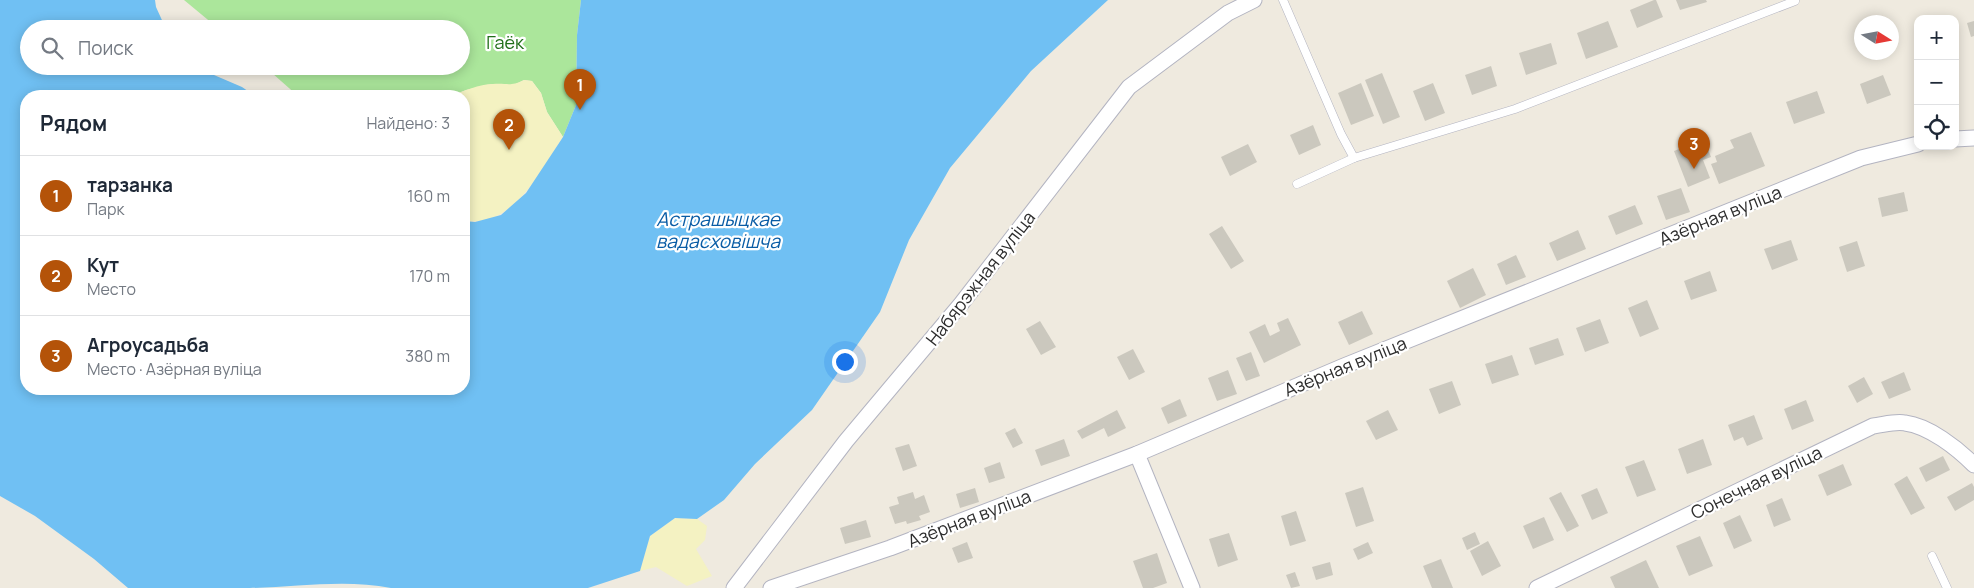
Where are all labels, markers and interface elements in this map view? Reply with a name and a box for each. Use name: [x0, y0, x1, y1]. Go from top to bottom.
north arrow: [1854, 15, 1899, 60]
map controls: [1914, 15, 1959, 150]
button: +: [1914, 15, 1959, 60]
search box: [20, 20, 470, 75]
park label: Гаёк: [486, 30, 525, 54]
icon: search: [38, 34, 66, 62]
text: Поиск: [78, 35, 133, 61]
button: −: [1914, 60, 1959, 105]
pin: 1: [564, 69, 596, 110]
button: locate: [1914, 105, 1959, 150]
text: Рядом: [40, 109, 107, 137]
pin: 2: [493, 109, 525, 150]
text: Найдено: 3: [366, 112, 450, 134]
pin: 3: [1678, 128, 1710, 169]
text: тарзанка: [87, 172, 173, 198]
street label: Азёрная вуліца: [1655, 179, 1785, 251]
text: 1: [52, 185, 60, 207]
text: 160 m: [407, 185, 450, 207]
text: Парк: [87, 198, 124, 220]
water label: Астрашыцкае вадасховішча: [656, 206, 782, 254]
street label: Набярэжная вуліца: [920, 206, 1040, 350]
text: Кут: [87, 252, 119, 278]
text: 2: [51, 265, 61, 287]
text: 170 m: [409, 265, 450, 287]
text: Место: [87, 278, 136, 300]
street label: Азёрная вуліца: [1280, 330, 1410, 402]
text: Агроусадьба: [87, 332, 209, 358]
text: 3: [51, 345, 61, 367]
text: 380 m: [405, 345, 450, 367]
your location: [832, 349, 858, 375]
text: Место · Азёрная вуліца: [87, 358, 262, 380]
street label: Сонечная вуліца: [1686, 440, 1826, 524]
street label: Азёрная вуліца: [904, 483, 1034, 553]

